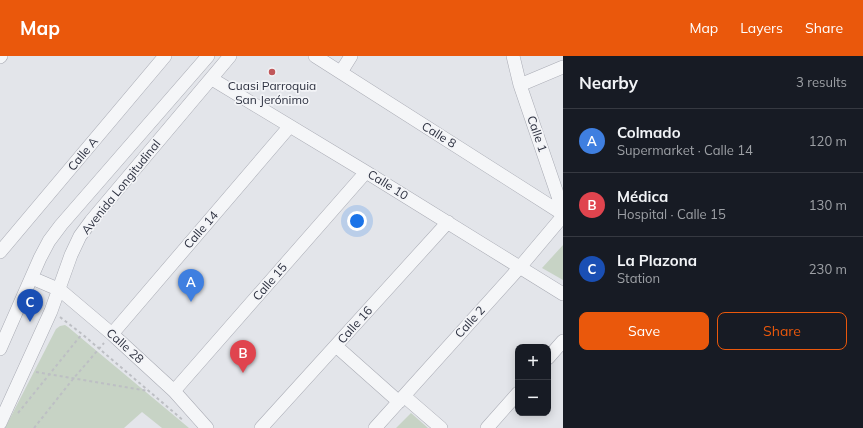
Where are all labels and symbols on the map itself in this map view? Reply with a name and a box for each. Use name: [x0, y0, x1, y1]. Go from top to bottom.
marker: Cuasi Parroquia San Jerónimo: [267, 67, 277, 77]
place label: Cuasi Parroquia San Jerónimo: [228, 78, 316, 107]
street label: Calle 1: [524, 114, 551, 154]
street label: Calle 8: [419, 118, 459, 151]
street label: Calle A: [64, 134, 101, 174]
street label: Avenida Longitudinal: [78, 136, 163, 237]
street label: Calle 10: [365, 166, 411, 203]
street label: Calle 14: [180, 208, 221, 252]
your location: [347, 211, 367, 231]
street label: Calle 15: [249, 260, 290, 304]
pin: A: [178, 269, 204, 302]
pin: C: [17, 289, 43, 322]
street label: Calle 16: [334, 303, 375, 346]
street label: Calle 2: [451, 303, 488, 341]
street label: Calle 28: [104, 325, 147, 366]
pin: B: [230, 340, 256, 373]

